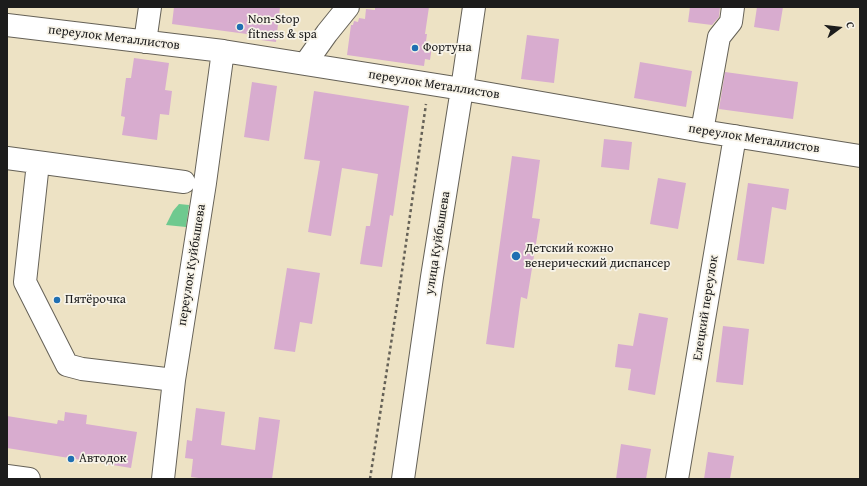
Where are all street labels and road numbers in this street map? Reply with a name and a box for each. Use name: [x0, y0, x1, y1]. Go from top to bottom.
street label: переулок Металлистов: [47, 22, 181, 54]
street label: переулок Металлистов: [367, 67, 501, 103]
street label: переулок Металлистов: [687, 121, 821, 157]
street label: улица Куйбышева: [422, 190, 454, 296]
street label: переулок Куйбышева: [175, 203, 209, 327]
street label: Елецкий переулок: [690, 254, 722, 362]

